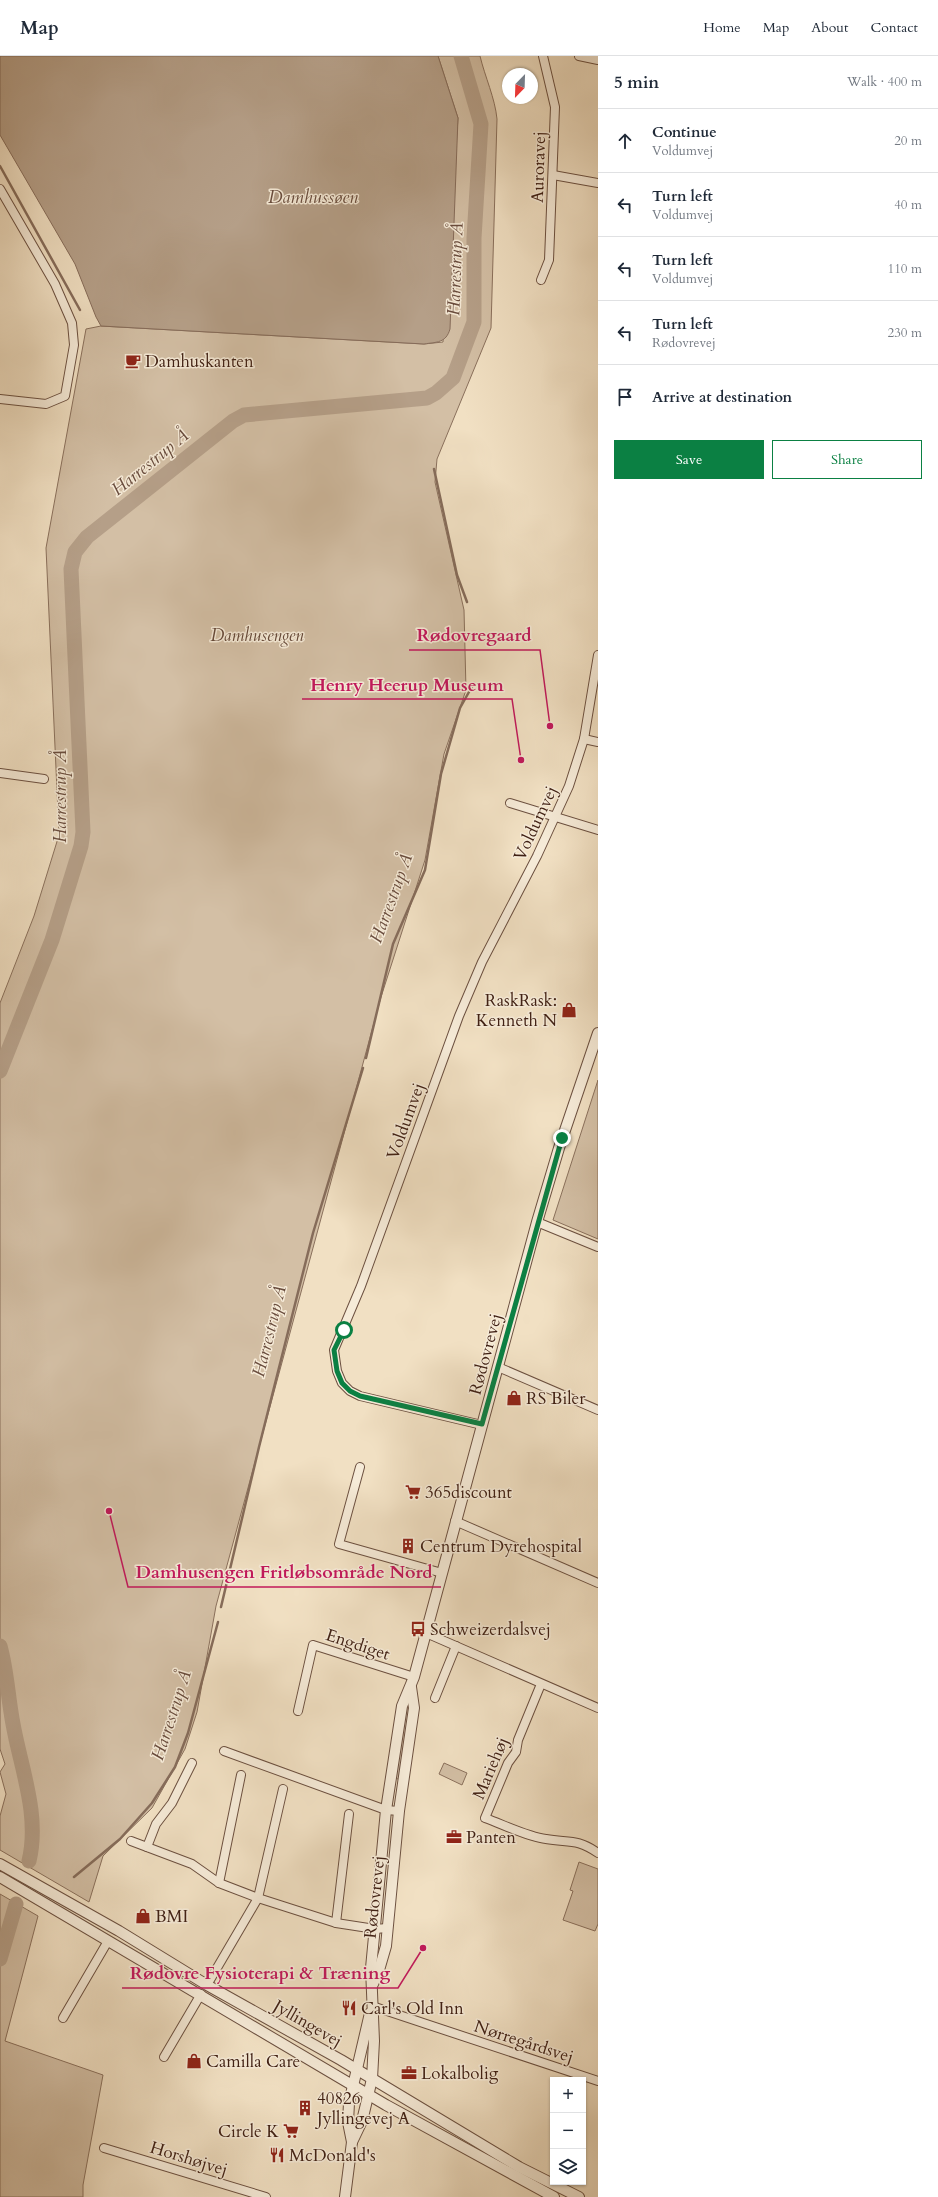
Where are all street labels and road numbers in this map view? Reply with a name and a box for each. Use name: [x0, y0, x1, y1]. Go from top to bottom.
street label: Auroravej: [526, 131, 551, 203]
street label: Voldumvej: [508, 782, 563, 864]
street label: Voldumvej: [381, 1080, 430, 1163]
street label: Rødovrevej: [464, 1311, 507, 1397]
street label: Engdiget: [323, 1623, 393, 1666]
street label: Mariehøj: [467, 1733, 514, 1803]
street label: Rødovrevej: [359, 1854, 390, 1940]
street label: Jyllingevej: [266, 1993, 346, 2052]
street label: Nørregårdsvej: [471, 2015, 576, 2068]
street label: Horshøjvej: [147, 2136, 231, 2181]

